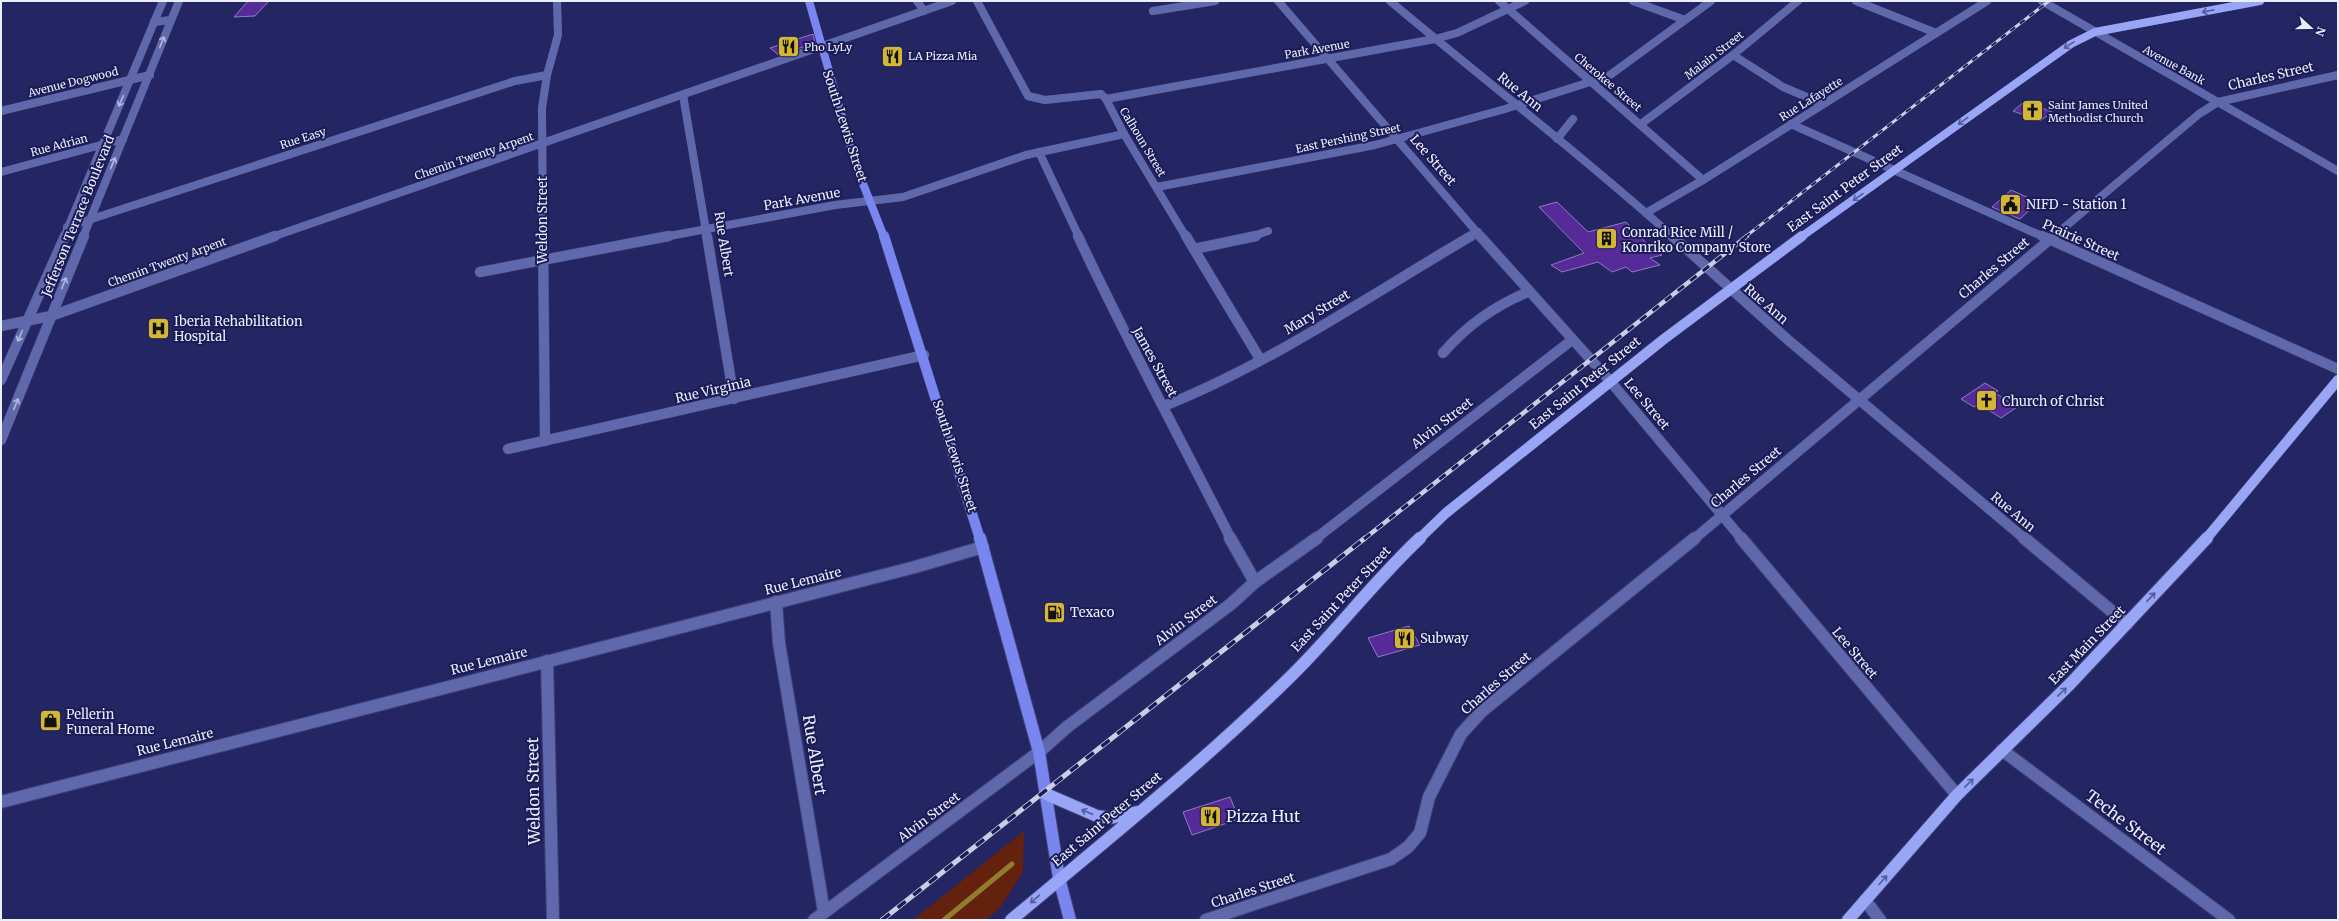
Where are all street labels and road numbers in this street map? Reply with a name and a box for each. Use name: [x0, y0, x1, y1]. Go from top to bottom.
street label: Malain Street: [1682, 27, 1747, 82]
street label: Park Avenue: [1283, 36, 1351, 62]
street label: Avenue Bank: [2140, 42, 2208, 88]
street label: Cherokee Street: [1571, 50, 1645, 115]
street label: Charles Street: [2227, 58, 2315, 94]
street label: Avenue Dogwood: [25, 64, 120, 100]
street label: South Lewis Street: [819, 68, 871, 184]
street label: Rue Ann: [1494, 69, 1546, 116]
street label: Rue Lafayette: [1777, 74, 1845, 124]
street label: Calhoun Street: [1117, 105, 1170, 180]
street label: East Pershing Street: [1294, 120, 1402, 156]
street label: Rue Easy: [278, 124, 328, 152]
street label: Chemin Twenty Arpent: [413, 129, 536, 183]
street label: Rue Adrian: [29, 130, 90, 159]
street label: Lee Street: [1406, 131, 1460, 189]
street label: Jefferson Terrace Boulevard: [37, 133, 118, 300]
street label: East Saint Peter Street: [1784, 140, 1906, 236]
street label: Weldon Street: [534, 176, 551, 265]
street label: Park Avenue: [762, 184, 842, 214]
street label: Rue Albert: [710, 210, 738, 278]
street label: Prairie Street: [2040, 215, 2122, 265]
street label: Charles Street: [1955, 233, 2033, 303]
street label: Chemin Twenty Arpent: [106, 234, 229, 290]
street label: Rue Ann: [1740, 280, 1792, 328]
street label: Mary Street: [1281, 286, 1353, 338]
street label: James Street: [1128, 323, 1181, 400]
street label: East Saint Peter Street: [1526, 333, 1644, 433]
street label: Rue Virginia: [673, 373, 753, 407]
street label: Lee Street: [1620, 375, 1674, 433]
street label: Alvin Street: [1407, 394, 1476, 453]
street label: South Lewis Street: [929, 398, 981, 514]
street label: Charles Street: [1707, 442, 1785, 512]
street label: Rue Ann: [1987, 488, 2039, 536]
street label: East Saint Peter Street: [1288, 543, 1394, 655]
street label: Rue Lemaire: [763, 563, 843, 599]
street label: Alvin Street: [1151, 591, 1221, 650]
street label: East Main Street: [2045, 602, 2129, 688]
street label: Lee Street: [1828, 624, 1882, 682]
street label: Rue Lemaire: [449, 643, 529, 679]
street label: Charles Street: [1458, 648, 1534, 718]
street label: Rue Albert: [799, 713, 831, 797]
street label: Rue Lemaire: [135, 724, 215, 760]
street label: Weldon Street: [522, 736, 544, 846]
street label: East Saint Peter Street: [1048, 768, 1166, 870]
street label: Teche Street: [2082, 785, 2171, 859]
street label: Alvin Street: [894, 788, 964, 847]
street label: Charles Street: [1209, 868, 1297, 912]

